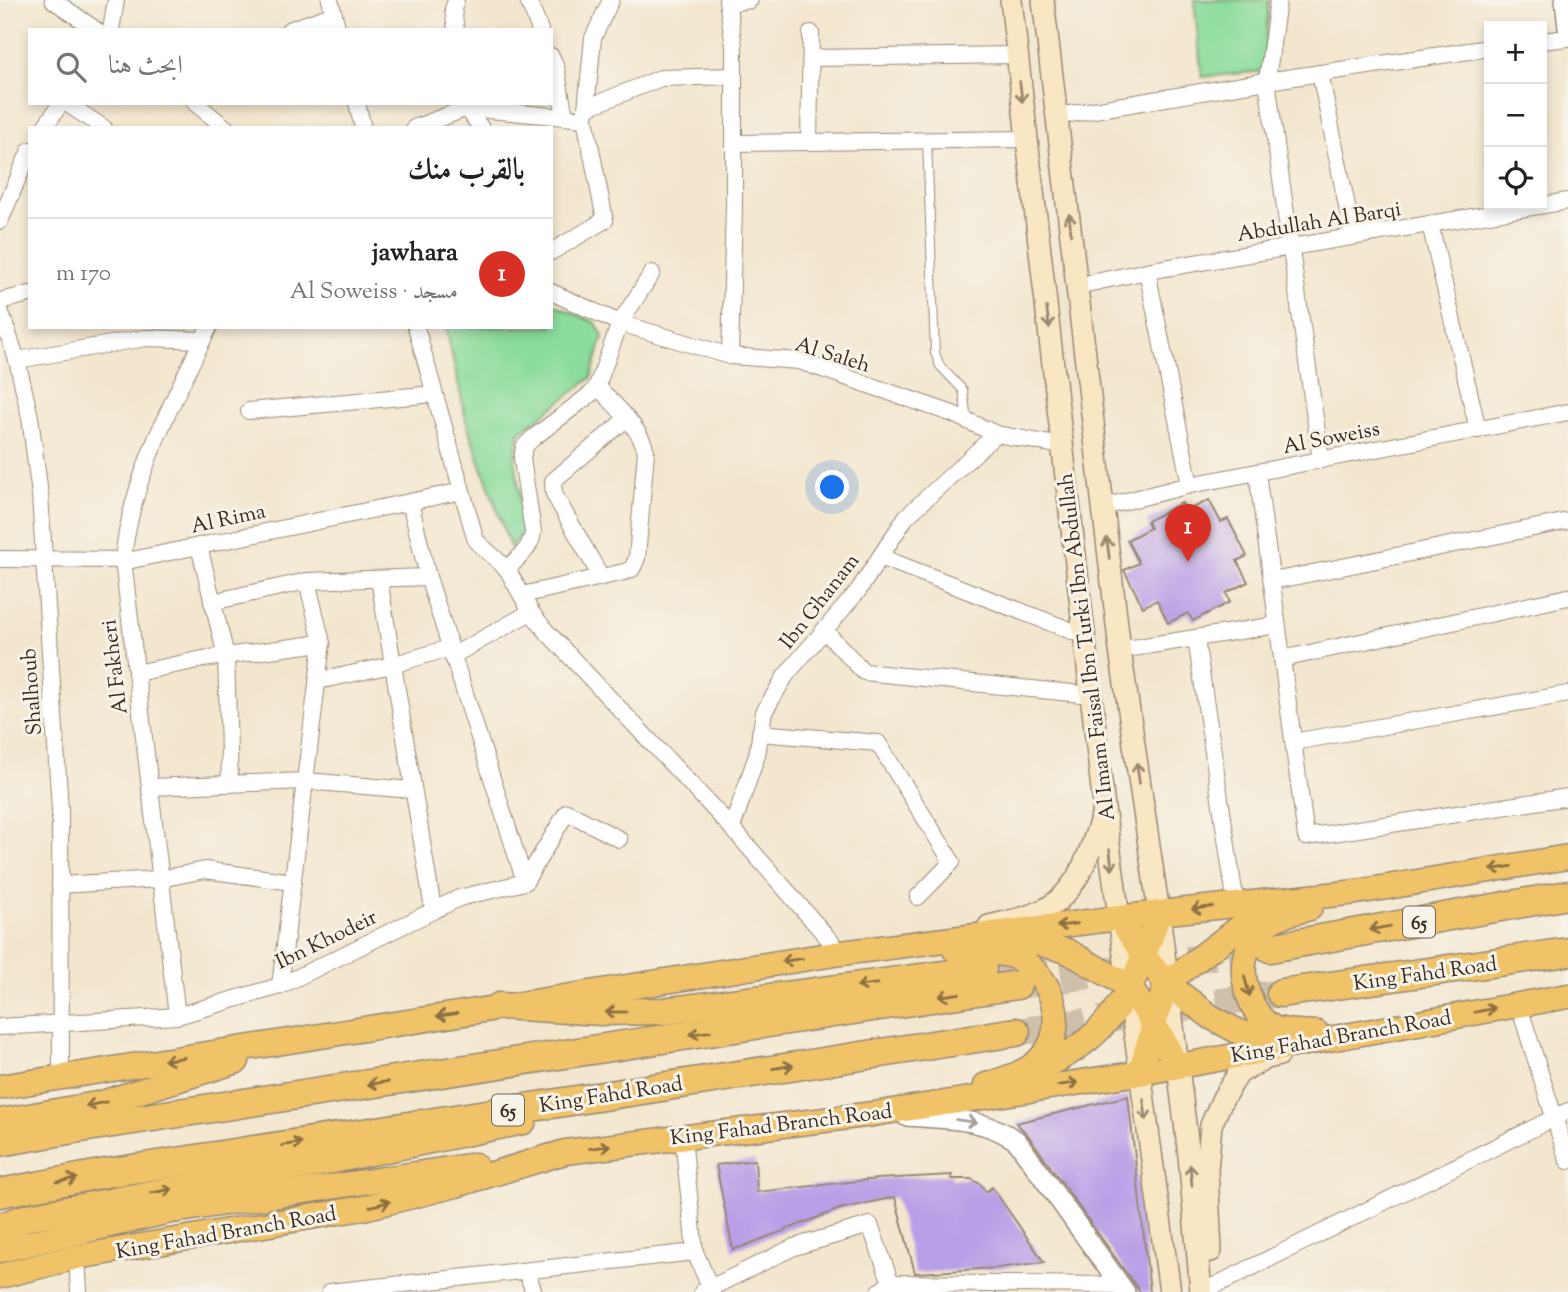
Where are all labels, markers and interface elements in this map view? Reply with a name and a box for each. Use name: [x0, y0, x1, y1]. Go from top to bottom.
map controls: [1484, 21, 1547, 210]
button: +: [1484, 21, 1547, 84]
search box: [28, 28, 553, 105]
icon: search: [52, 48, 90, 86]
text: ابحث هنا: [108, 48, 183, 85]
one-way arrow: [1015, 80, 1028, 103]
button: −: [1484, 84, 1547, 147]
button: locate: [1484, 147, 1547, 210]
text: بالقرب منك: [408, 150, 525, 193]
street label: Abdullah Al Barqi: [1235, 195, 1404, 251]
one-way arrow: [1063, 214, 1076, 236]
text: jawhara: [371, 235, 458, 272]
text: 170 m: [56, 258, 111, 291]
text: 1: [498, 258, 506, 291]
text: مسجد · Al Soweiss: [290, 276, 458, 309]
one-way arrow: [1041, 306, 1054, 329]
street label: Al Saleh: [791, 330, 874, 382]
street label: Al Soweiss: [1280, 415, 1382, 463]
your location: [815, 470, 849, 504]
street label: Al Imam Faisal Ibn Turki Ibn Abdullah: [1052, 471, 1124, 822]
street label: Al Rima: [188, 497, 269, 542]
pin: 1: [1165, 504, 1211, 562]
one-way arrow: [1101, 537, 1114, 560]
street label: Ibn Ghanam: [774, 548, 868, 656]
street label: Al Fakheri: [95, 617, 137, 716]
street label: Shalhoub: [15, 647, 51, 736]
one-way arrow: [1131, 762, 1144, 785]
one-way arrow: [1105, 849, 1118, 871]
one-way arrow: [1490, 862, 1513, 875]
one-way arrow: [1192, 902, 1214, 915]
street label: Ibn Khodeir: [271, 903, 383, 978]
road number: 65: [1403, 906, 1435, 938]
one-way arrow: [1056, 919, 1078, 932]
one-way arrow: [1369, 922, 1392, 936]
street label: King Fahd Road: [1352, 950, 1499, 1000]
one-way arrow: [782, 954, 804, 967]
one-way arrow: [1241, 974, 1254, 997]
one-way arrow: [856, 979, 879, 992]
one-way arrow: [938, 989, 961, 1002]
one-way arrow: [1473, 1003, 1496, 1016]
street label: King Fahad Branch Road: [1229, 1004, 1454, 1072]
one-way arrow: [605, 1005, 628, 1019]
one-way arrow: [436, 1009, 459, 1022]
one-way arrow: [689, 1027, 712, 1040]
one-way arrow: [163, 1053, 186, 1066]
one-way arrow: [771, 1061, 794, 1074]
street label: King Fahd Road: [537, 1070, 685, 1122]
one-way arrow: [367, 1076, 390, 1089]
one-way arrow: [1056, 1077, 1079, 1090]
road number: 65: [492, 1094, 524, 1126]
one-way arrow: [85, 1097, 108, 1111]
street label: King Fahad Branch Road: [668, 1097, 894, 1154]
one-way arrow: [1139, 1098, 1152, 1121]
one-way arrow: [954, 1114, 977, 1127]
one-way arrow: [280, 1137, 303, 1150]
one-way arrow: [588, 1141, 611, 1154]
one-way arrow: [1184, 1164, 1197, 1187]
one-way arrow: [55, 1173, 78, 1187]
one-way arrow: [151, 1184, 173, 1198]
one-way arrow: [368, 1197, 391, 1210]
street label: King Fahad Branch Road: [114, 1200, 339, 1268]

